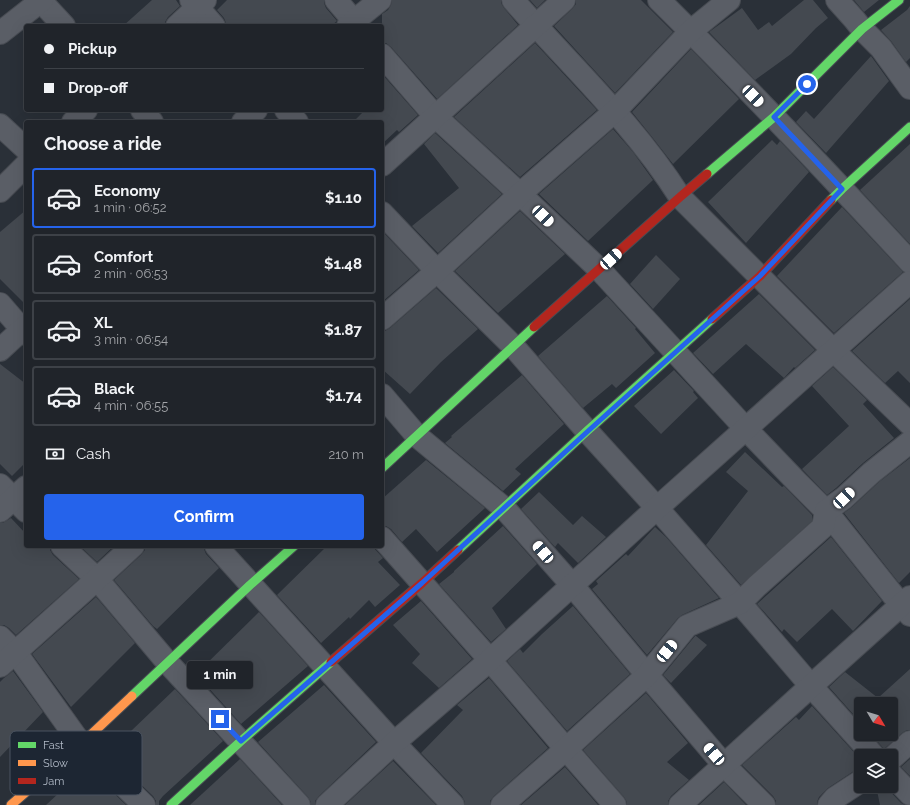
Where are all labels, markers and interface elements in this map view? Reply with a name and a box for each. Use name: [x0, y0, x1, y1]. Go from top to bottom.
text: Pickup: [68, 40, 117, 58]
route start: [798, 75, 816, 93]
text: Drop-off: [68, 79, 128, 97]
car: [740, 83, 766, 109]
text: Choose a ride: [44, 133, 162, 154]
icon: car: [46, 180, 82, 216]
text: Economy: [94, 182, 161, 200]
text: $1.10: [325, 189, 362, 207]
text: 1 min · 06:52: [94, 200, 166, 215]
car: [530, 203, 556, 229]
icon: car: [46, 246, 82, 282]
car: [598, 247, 624, 271]
text: Comfort: [94, 248, 153, 266]
text: $1.48: [324, 255, 362, 273]
text: 2 min · 06:53: [94, 266, 168, 281]
icon: car: [46, 312, 82, 348]
text: XL: [94, 314, 112, 332]
text: $1.87: [324, 321, 362, 339]
text: 3 min · 06:54: [94, 332, 168, 347]
icon: car: [46, 378, 82, 414]
text: Black: [94, 380, 134, 398]
text: $1.74: [326, 387, 362, 405]
text: 4 min · 06:55: [94, 398, 168, 413]
icon: cash: [44, 443, 66, 465]
text: Cash: [76, 445, 110, 463]
text: 210 m: [328, 447, 364, 462]
car: [831, 485, 857, 511]
button: Confirm: [44, 494, 364, 540]
car: [531, 539, 555, 565]
car: [655, 638, 679, 664]
callout: 1 min: [187, 661, 253, 689]
text: 1 min: [204, 667, 236, 682]
north arrow: [854, 697, 898, 741]
map controls: [854, 697, 898, 793]
route end: [211, 710, 229, 728]
legend: [10, 731, 142, 795]
text: Fast: [43, 739, 64, 752]
car: [702, 741, 726, 767]
button: layers: [854, 749, 898, 793]
text: Slow: [43, 757, 68, 770]
text: Jam: [43, 775, 64, 788]

